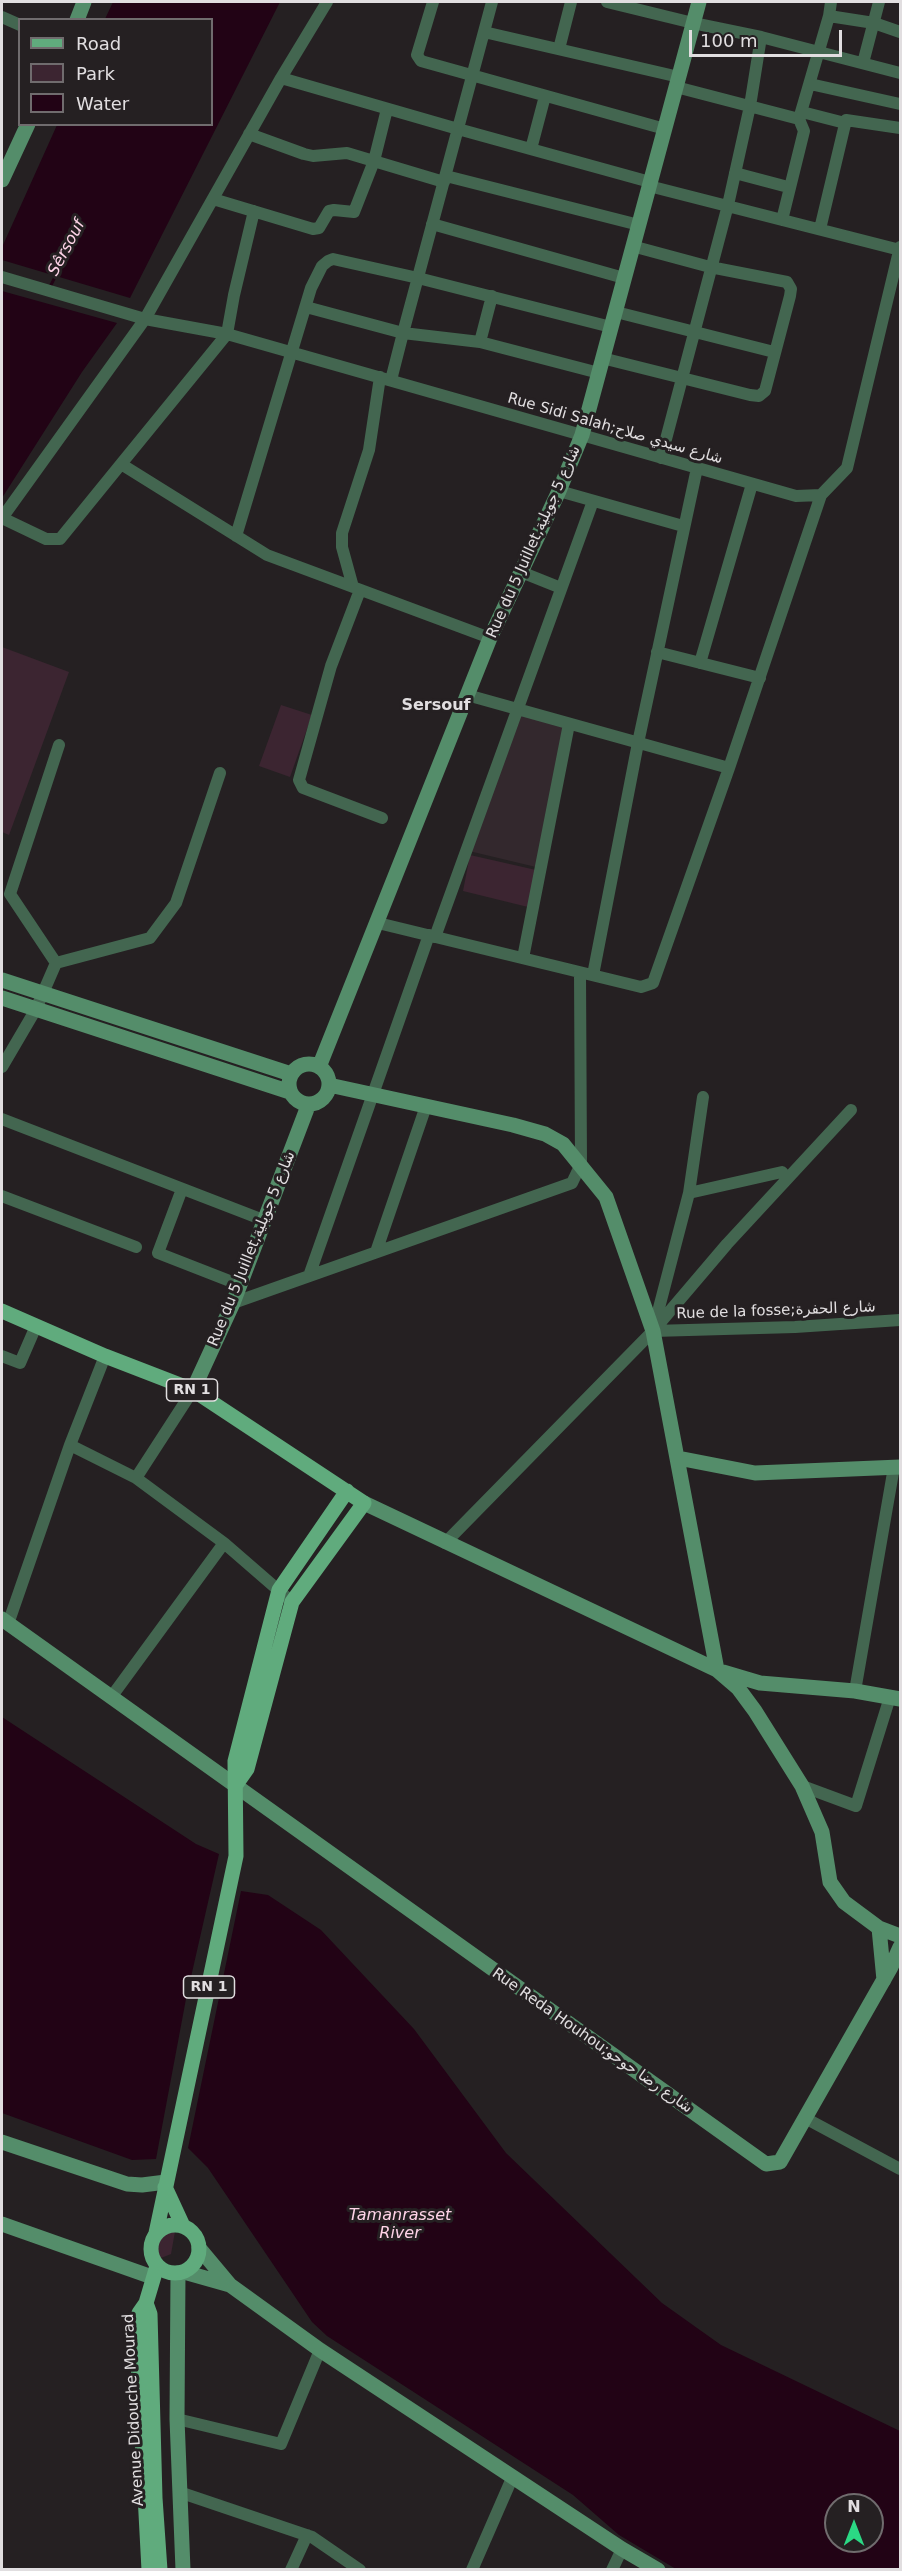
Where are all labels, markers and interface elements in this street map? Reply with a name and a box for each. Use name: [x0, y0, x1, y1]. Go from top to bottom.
legend: [18, 18, 213, 126]
scale bar: [692, 18, 845, 56]
text: 100 m: [700, 30, 758, 51]
text: Road: [76, 33, 121, 54]
text: Park: [76, 63, 115, 84]
text: Water: [76, 93, 129, 114]
water label: Sêrsouf: [44, 217, 90, 279]
street label: Rue Sidi Salah;شارع سيدي صلاح: [505, 390, 725, 468]
street label: Rue du 5 Juillet,شارع 5 جويلية: [483, 443, 585, 641]
district label: Sersouf: [401, 696, 471, 716]
street label: Rue du 5 Juillet,شارع 5 جويلية: [205, 1149, 299, 1349]
street label: Rue de la fosse;شارع الحفرة: [676, 1299, 876, 1323]
road number: RN 1: [166, 1379, 218, 1401]
street label: Rue Reda Houhou;شارع رضا حوحو: [488, 1965, 696, 2117]
road number: RN 1: [184, 1976, 234, 1998]
water label: Tamanrasset River: [349, 2206, 451, 2244]
street label: Avenue Didouche Mourad: [120, 2313, 148, 2507]
north arrow: [824, 2493, 884, 2553]
text: N: [847, 2497, 861, 2516]

